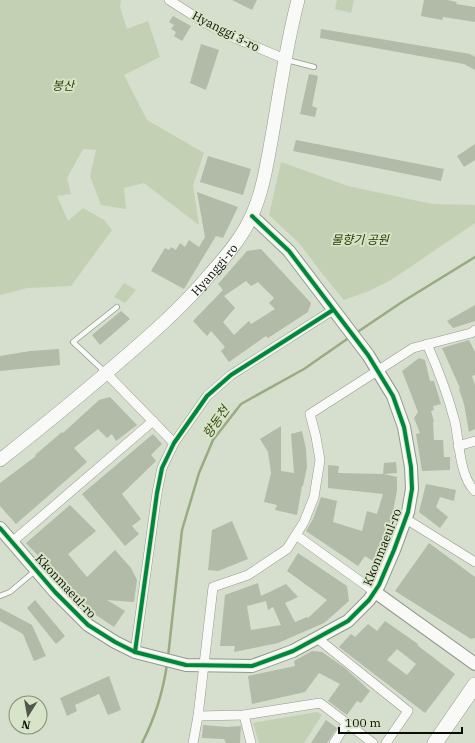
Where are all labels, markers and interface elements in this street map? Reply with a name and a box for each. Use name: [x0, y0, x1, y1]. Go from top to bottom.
street label: Hyanggi 3-ro: [190, 8, 262, 54]
park label: 봉산: [52, 78, 76, 93]
park label: 물향기 공원: [331, 232, 390, 247]
street label: Hyanggi-ro: [188, 240, 240, 298]
water label: 향동천: [199, 402, 234, 442]
street label: Kkonmaeul-ro: [360, 506, 404, 588]
street label: Kkonmaeul-ro: [33, 551, 100, 621]
north arrow: [8, 695, 48, 735]
scale bar: [339, 709, 462, 735]
text: 100 m: [345, 715, 381, 730]
text: N: [20, 717, 32, 733]

